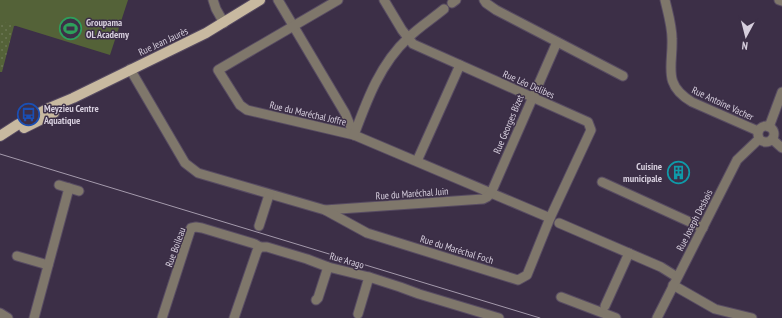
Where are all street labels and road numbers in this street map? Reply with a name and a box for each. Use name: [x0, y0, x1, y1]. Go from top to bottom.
street label: Rue Jean Jaurès: [136, 24, 191, 59]
street label: Rue Léo Delibes: [501, 67, 557, 102]
street label: Rue Antoine Vacher: [690, 83, 756, 124]
street label: Rue Georges Bizet: [490, 93, 527, 156]
street label: Rue du Maréchal Joffre: [268, 98, 348, 129]
street label: Rue du Maréchal Juin: [375, 184, 449, 203]
street label: Rue Joseph Desbois: [673, 187, 716, 253]
street label: Rue Boileau: [162, 226, 189, 269]
street label: Rue du Maréchal Foch: [419, 232, 495, 267]
street label: Rue Arago: [328, 249, 366, 272]

